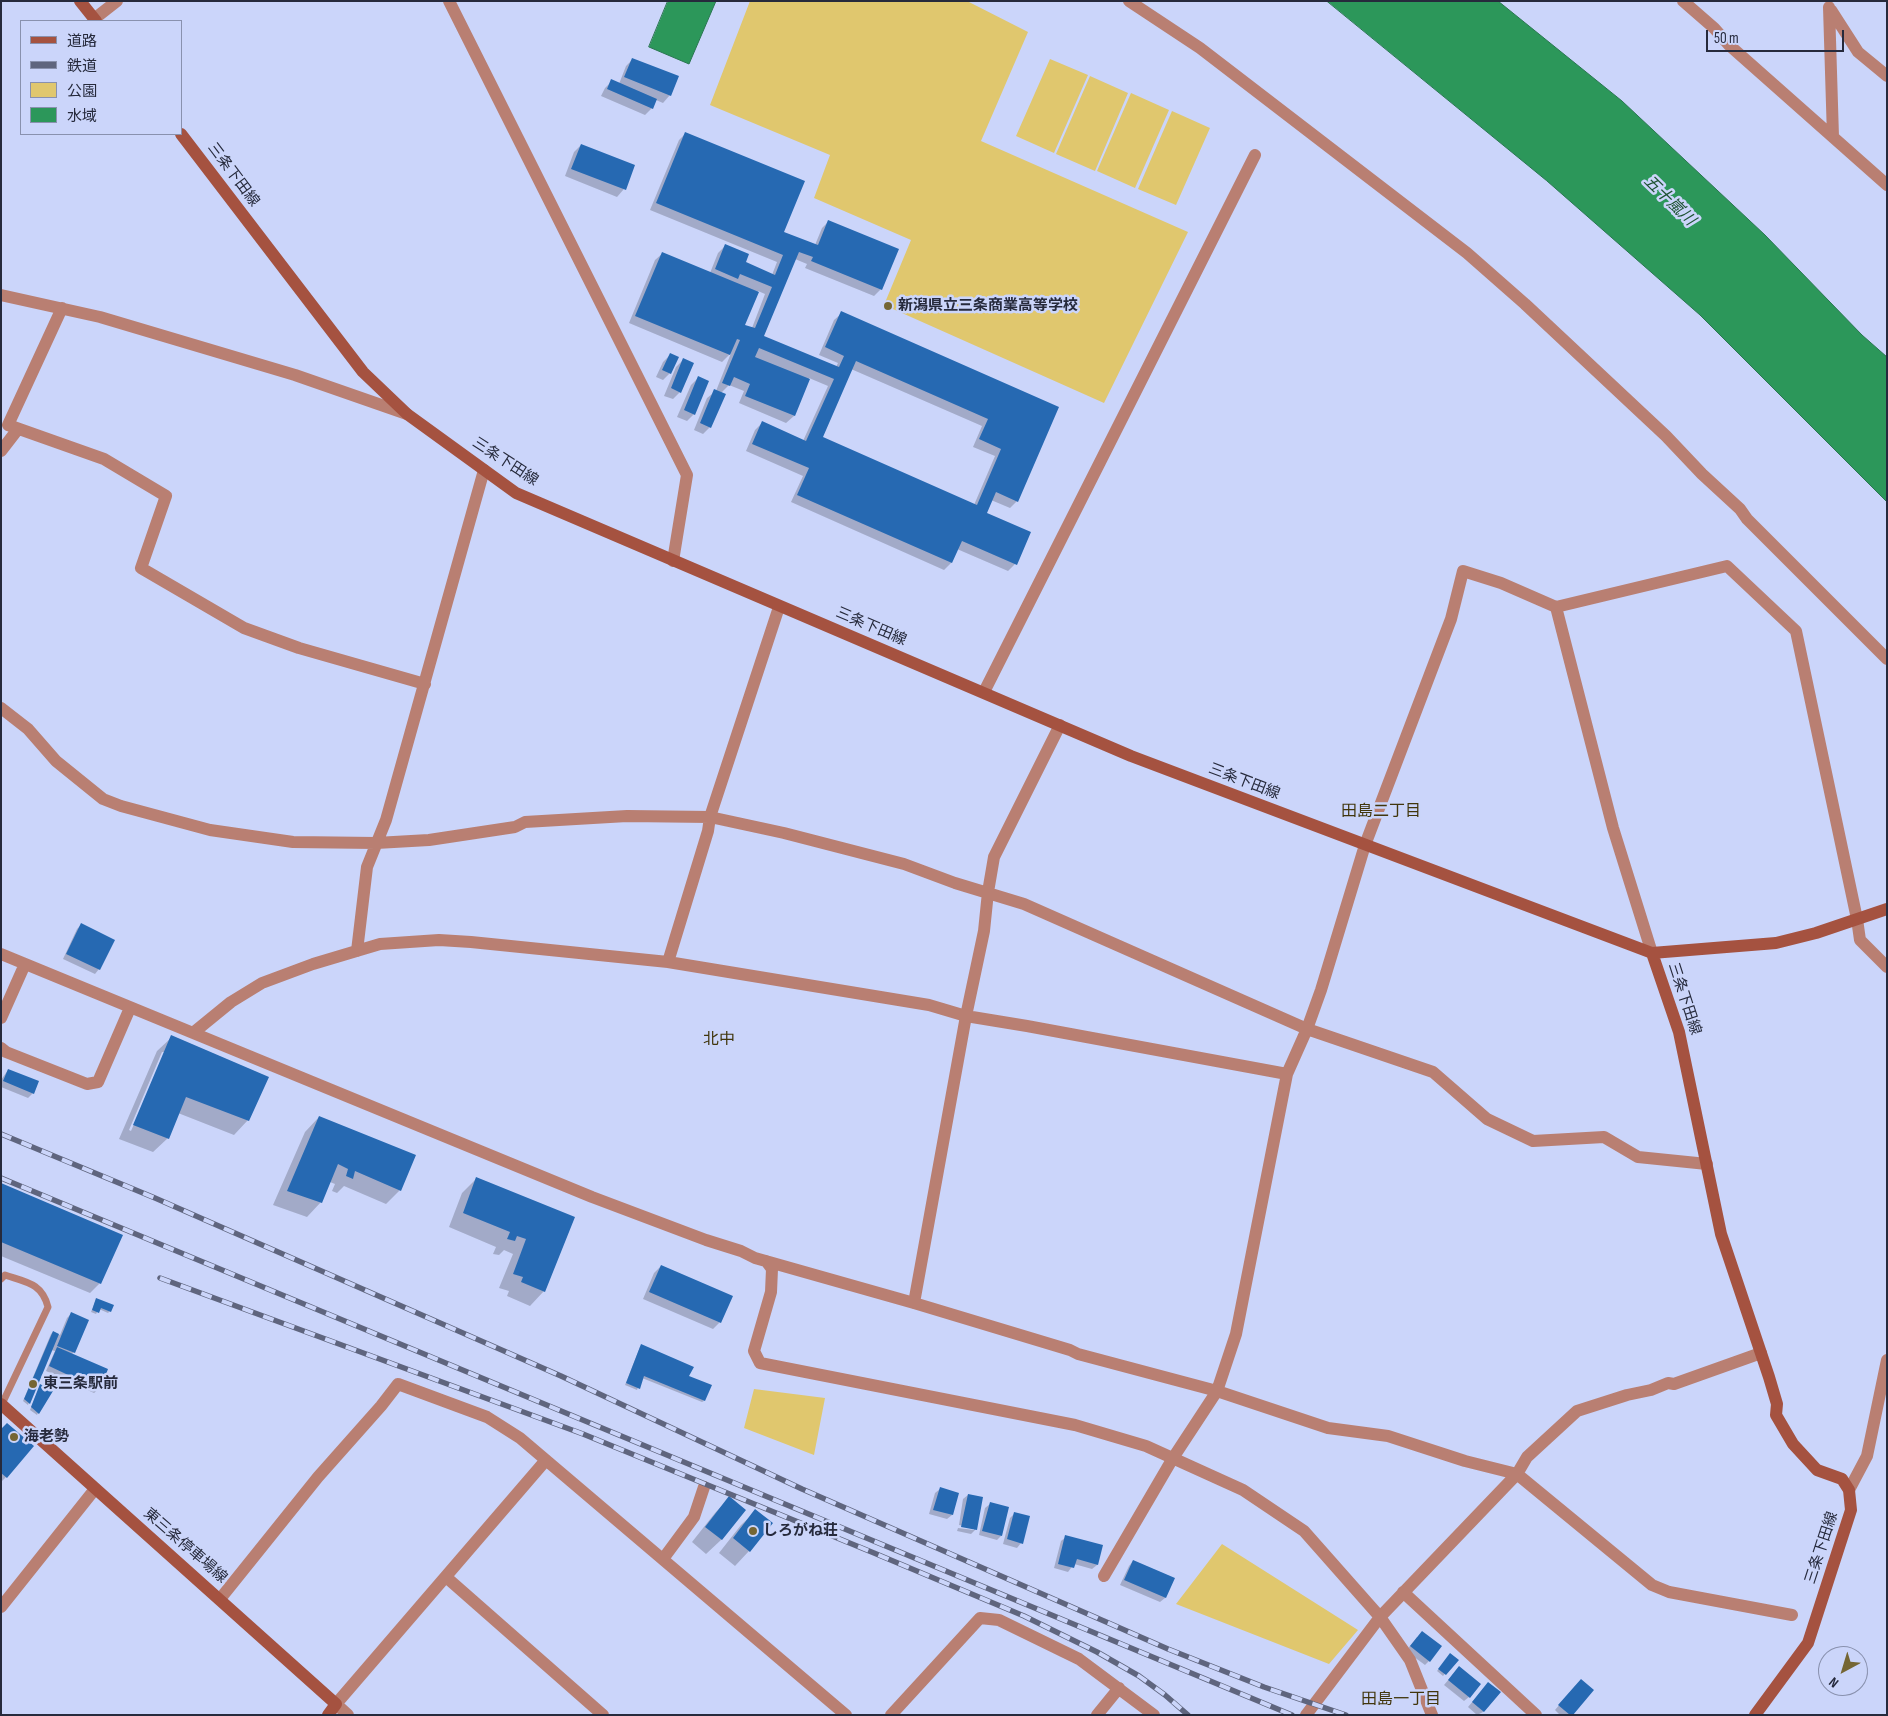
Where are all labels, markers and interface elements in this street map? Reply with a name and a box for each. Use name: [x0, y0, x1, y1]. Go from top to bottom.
legend: [20, 20, 182, 135]
scale bar: [1708, 20, 1846, 52]
text: 50 m: [1714, 29, 1739, 48]
text: 道路: [67, 32, 97, 51]
text: 鉄道: [67, 57, 97, 76]
text: 公園: [67, 82, 97, 101]
text: 水域: [67, 107, 97, 126]
street label: 三条下田線: [203, 140, 263, 210]
water label: 五十嵐川: [1639, 172, 1699, 230]
place label: 新潟県立三条商業高等学校: [898, 297, 1078, 315]
marker: 新潟県立三条商業高等学校: [882, 300, 894, 312]
street label: 三条下田線: [469, 434, 541, 490]
street label: 三条下田線: [833, 604, 909, 650]
street label: 三条下田線: [1206, 760, 1282, 804]
district label: 田島二丁目: [1341, 802, 1421, 822]
street label: 三条下田線: [1664, 961, 1704, 1037]
district label: 北中: [703, 1030, 735, 1050]
place label: 東三条駅前: [43, 1375, 118, 1393]
marker: 東三条駅前: [27, 1378, 39, 1390]
place label: 海老勢: [24, 1428, 69, 1446]
marker: 海老勢: [8, 1431, 20, 1443]
street label: 東三条停車場線: [139, 1505, 231, 1587]
street label: 三条下田線: [1802, 1510, 1842, 1586]
place label: しろがね荘: [763, 1522, 838, 1540]
marker: しろがね荘: [747, 1525, 759, 1537]
north arrow: [1818, 1646, 1868, 1696]
text: N: [1826, 1673, 1842, 1691]
district label: 田島一丁目: [1361, 1690, 1441, 1710]

